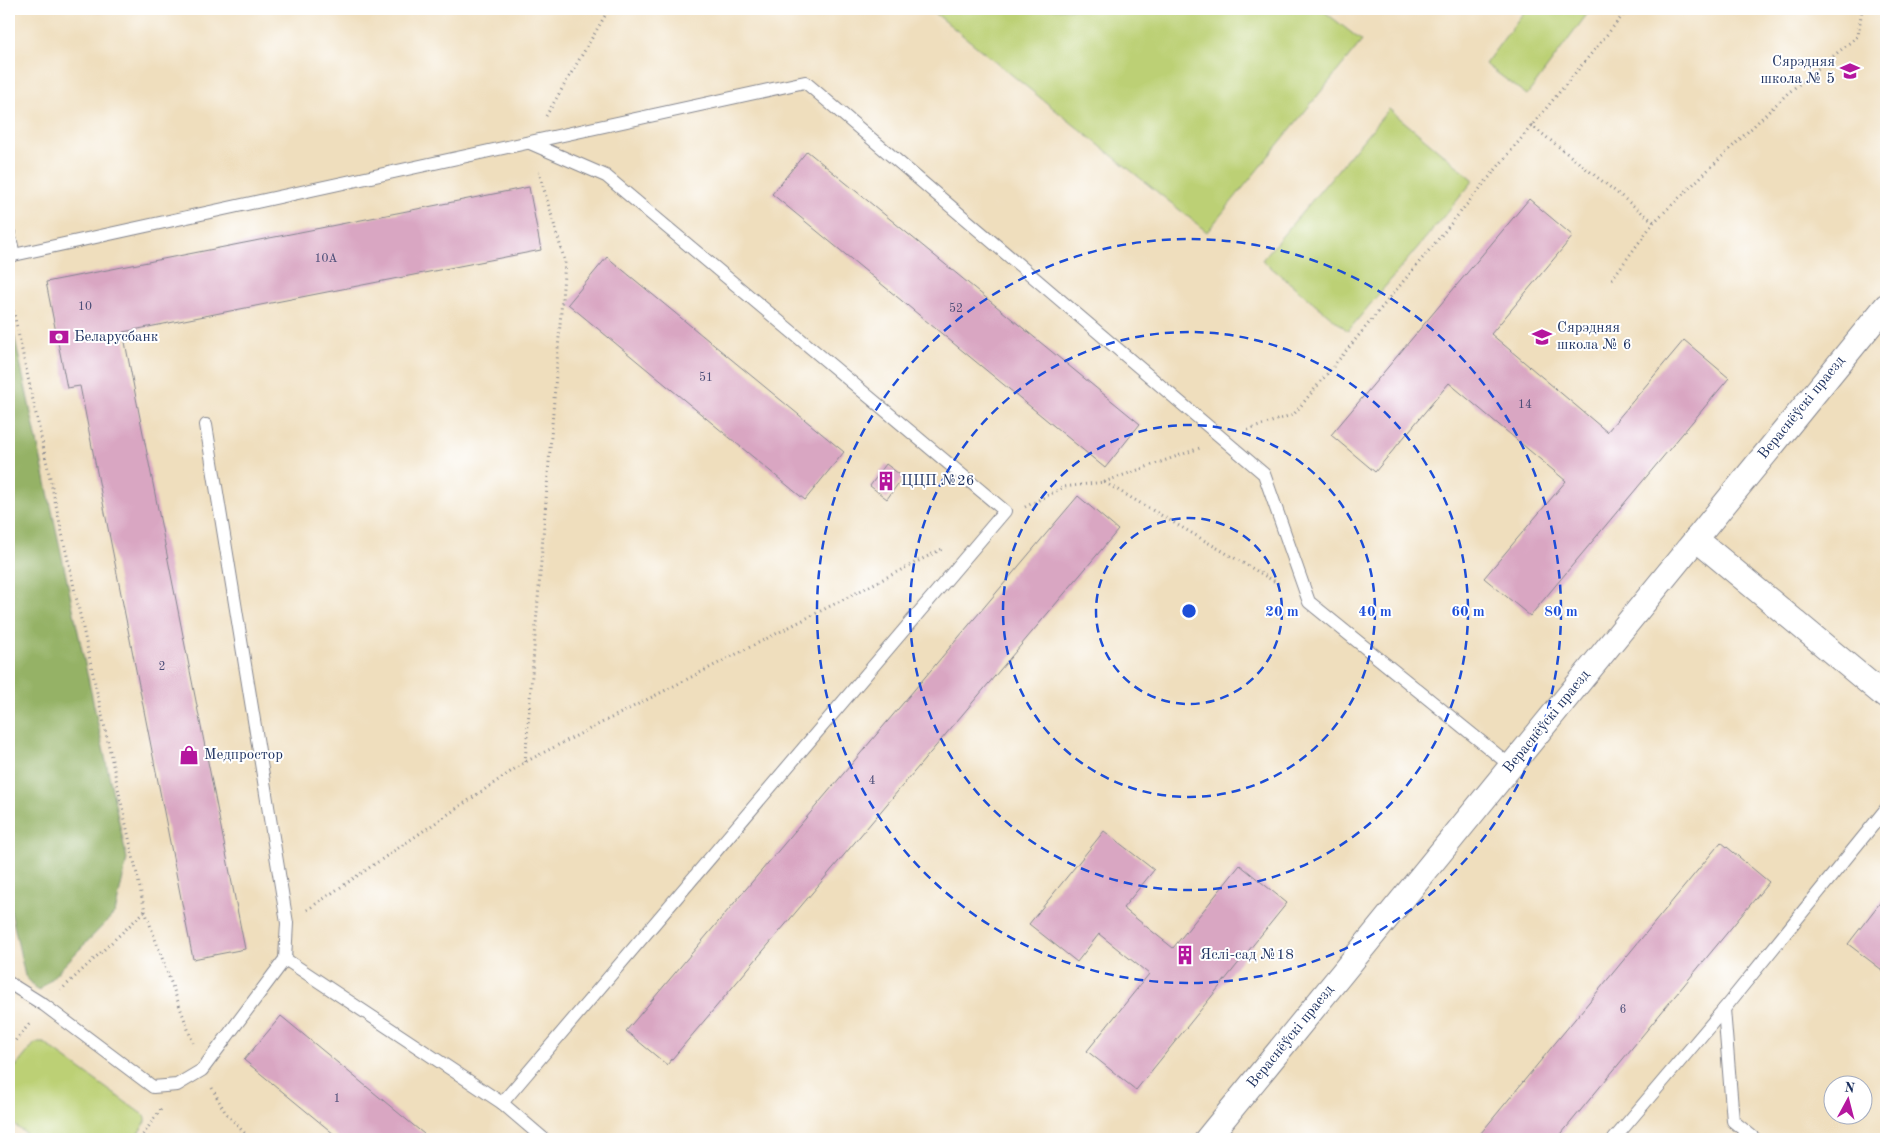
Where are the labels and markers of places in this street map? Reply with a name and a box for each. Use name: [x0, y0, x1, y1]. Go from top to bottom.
place label: Сярэдняя школа № 5: [1761, 55, 1835, 87]
school or university icon: Сярэдняя школа № 5: [1839, 60, 1861, 82]
place label: Сярэдняя школа № 6: [1557, 321, 1632, 353]
bank icon: Беларусбанк: [48, 326, 70, 348]
school or university icon: Сярэдняя школа № 6: [1531, 326, 1553, 348]
place label: Беларусбанк: [74, 330, 159, 345]
building icon: ЦЦП №26: [875, 470, 897, 492]
place label: ЦЦП №26: [901, 474, 974, 489]
centre of rings: [1180, 602, 1198, 620]
shop icon: Медпростор: [178, 744, 200, 766]
place label: Медпростор: [204, 748, 283, 763]
building icon: Яслі-сад №18: [1174, 944, 1196, 966]
place label: Яслі-сад №18: [1200, 948, 1294, 963]

